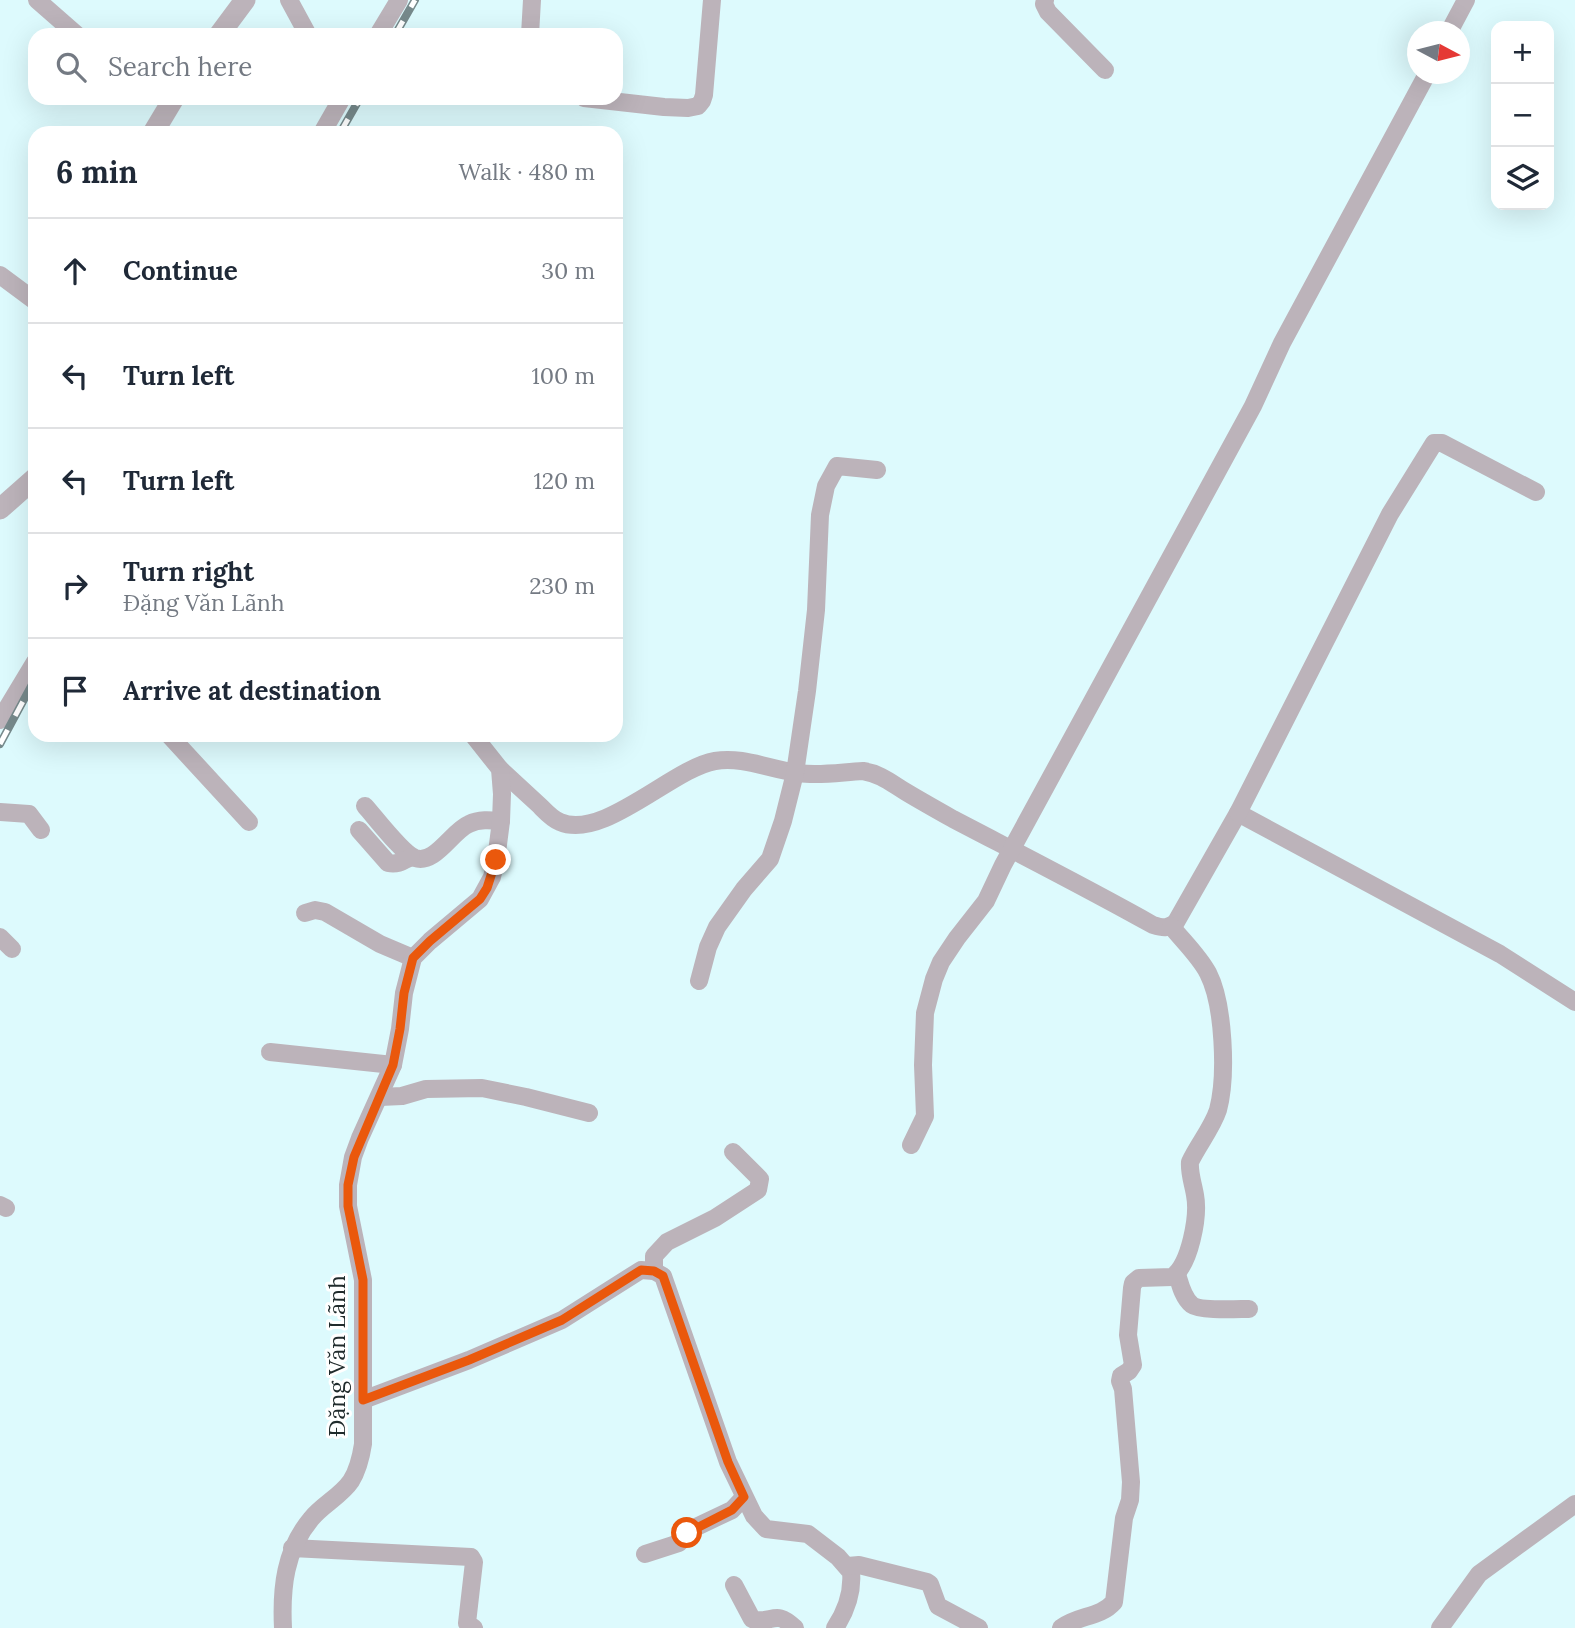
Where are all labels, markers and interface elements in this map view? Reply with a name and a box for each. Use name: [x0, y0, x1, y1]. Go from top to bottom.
north arrow: [1407, 21, 1470, 84]
map controls: [1491, 21, 1554, 210]
button: +: [1491, 21, 1554, 84]
search box: [28, 28, 623, 105]
icon: search: [52, 48, 90, 86]
text: Search here: [108, 50, 252, 83]
button: −: [1491, 84, 1554, 147]
button: layers: [1491, 147, 1554, 210]
text: 6 min: [56, 153, 138, 191]
text: Walk · 480 m: [458, 157, 595, 186]
icon: ahead: [56, 252, 94, 290]
text: Continue: [123, 254, 238, 287]
text: 30 m: [541, 256, 595, 285]
icon: left: [56, 357, 94, 395]
text: Turn left: [123, 359, 234, 392]
text: 100 m: [531, 361, 595, 390]
icon: left: [56, 462, 94, 500]
text: Turn left: [123, 464, 234, 497]
text: 120 m: [533, 466, 595, 495]
text: Turn right: [123, 555, 254, 588]
icon: right: [56, 567, 94, 605]
text: 230 m: [529, 571, 595, 600]
text: Đặng Văn Lãnh: [123, 588, 284, 617]
icon: arrive: [56, 672, 94, 710]
text: Arrive at destination: [123, 674, 381, 707]
route end: [480, 844, 511, 875]
street label: Đặng Văn Lãnh: [322, 1275, 351, 1437]
route start: [671, 1517, 702, 1548]

